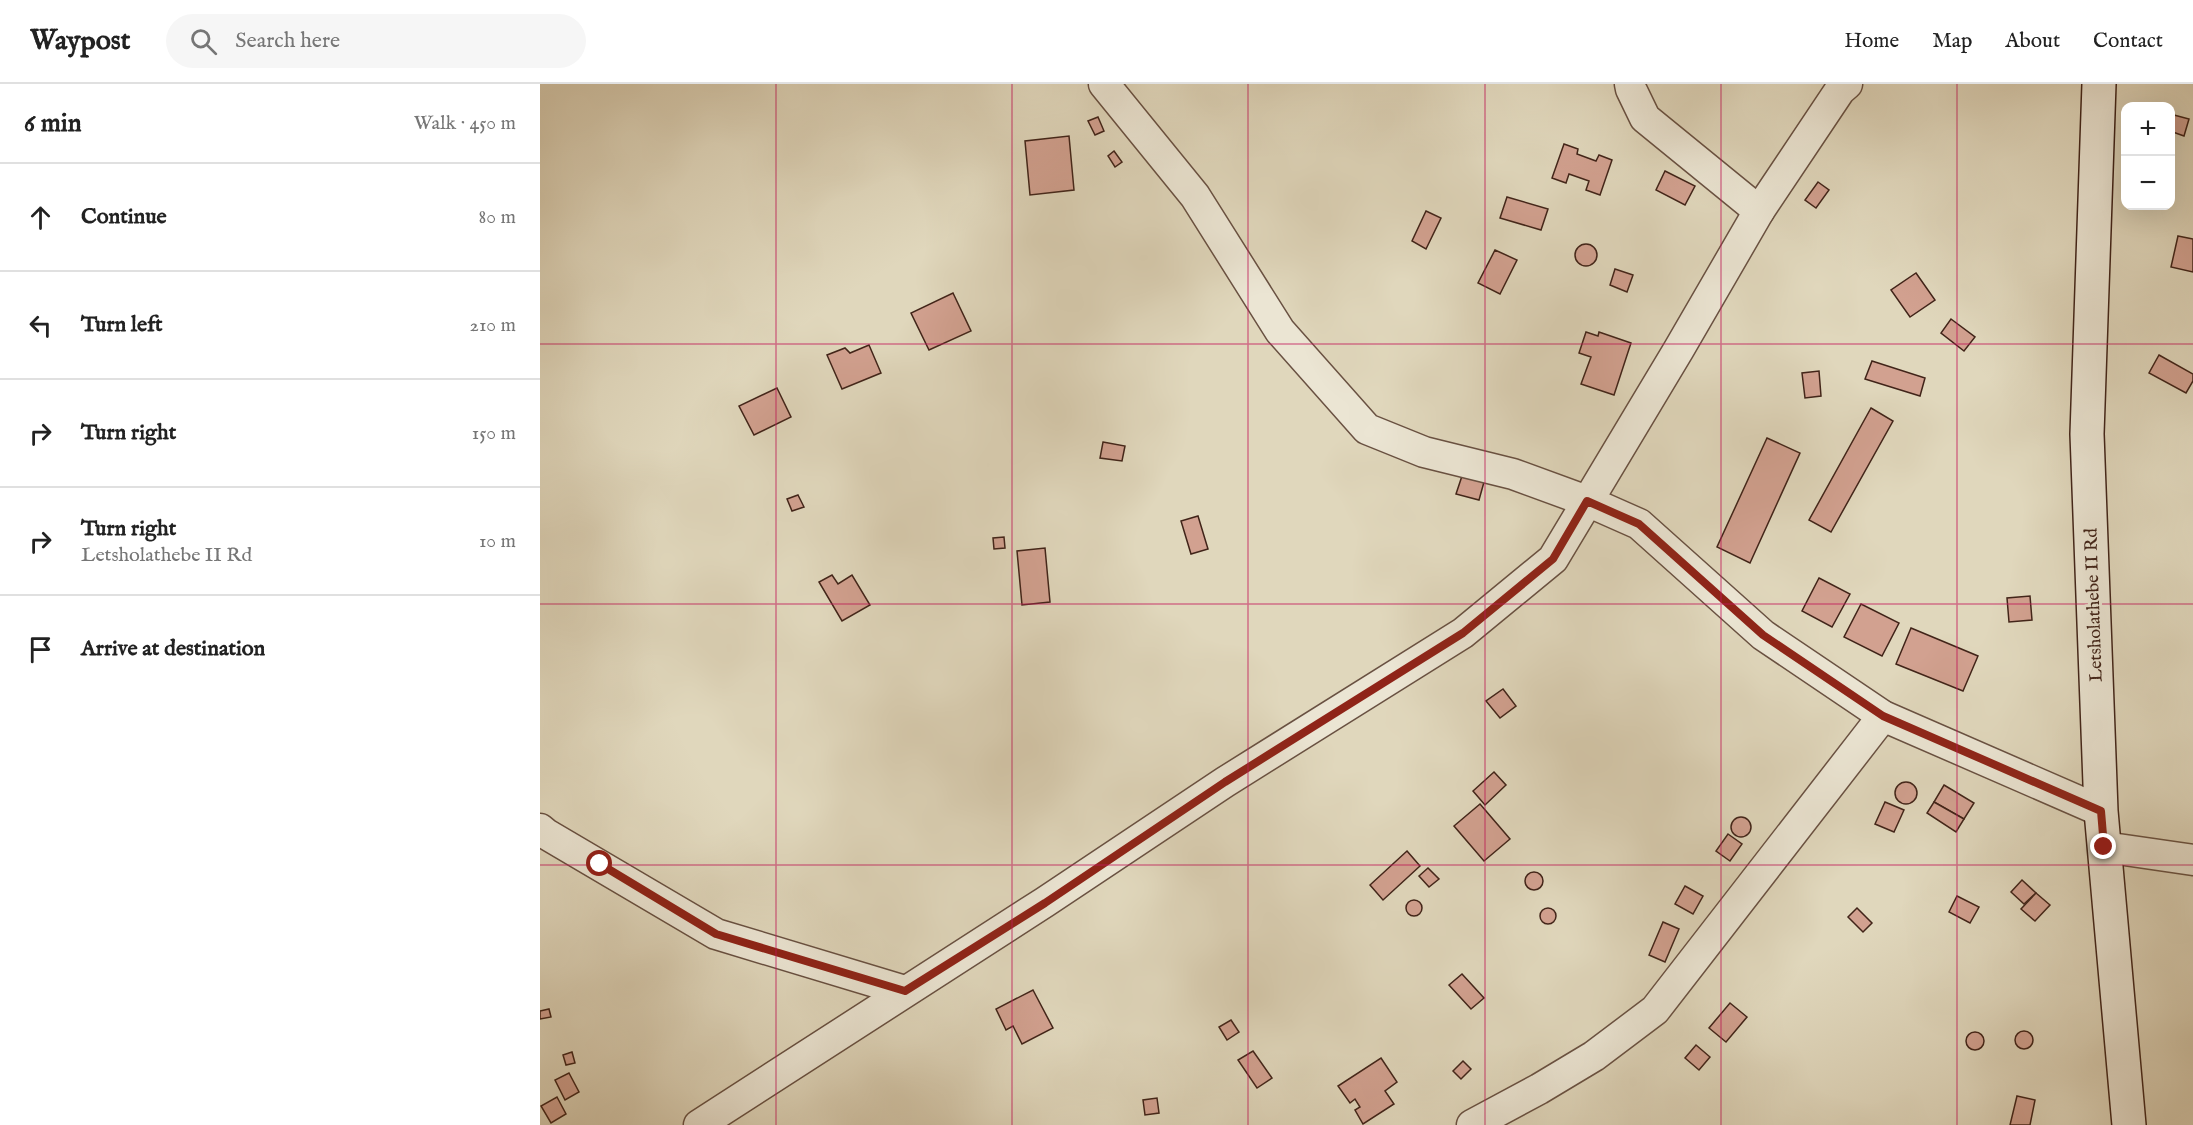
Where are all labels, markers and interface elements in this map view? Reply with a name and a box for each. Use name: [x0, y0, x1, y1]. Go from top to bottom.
search box: [166, 14, 586, 68]
text: Waypost: [30, 24, 130, 59]
icon: search: [187, 25, 220, 58]
text: Search here: [235, 27, 340, 55]
text: Home: [1844, 28, 1899, 55]
text: Map: [1932, 28, 1972, 55]
text: About: [2005, 28, 2060, 55]
text: Contact: [2093, 28, 2163, 55]
map controls: [2121, 102, 2175, 210]
button: +: [2121, 102, 2175, 156]
text: 6 min: [24, 107, 82, 140]
text: Walk · 450 m: [414, 111, 516, 136]
button: −: [2121, 156, 2175, 210]
icon: ahead: [24, 201, 57, 234]
text: Continue: [81, 203, 167, 231]
text: 80 m: [479, 205, 516, 230]
icon: left: [24, 309, 57, 342]
text: Turn left: [81, 311, 163, 339]
text: 210 m: [470, 313, 516, 338]
icon: right: [24, 417, 57, 450]
text: Turn right: [81, 419, 176, 447]
text: 150 m: [472, 421, 516, 446]
text: Turn right: [81, 515, 176, 543]
icon: right: [24, 525, 57, 558]
street label: Letsholathebe II Rd: [2080, 527, 2109, 682]
text: 10 m: [479, 529, 516, 554]
text: Letsholathebe II Rd: [81, 543, 252, 568]
icon: arrive: [24, 633, 57, 666]
text: Arrive at destination: [81, 635, 265, 663]
route end: [2090, 833, 2116, 859]
route start: [586, 850, 612, 876]

